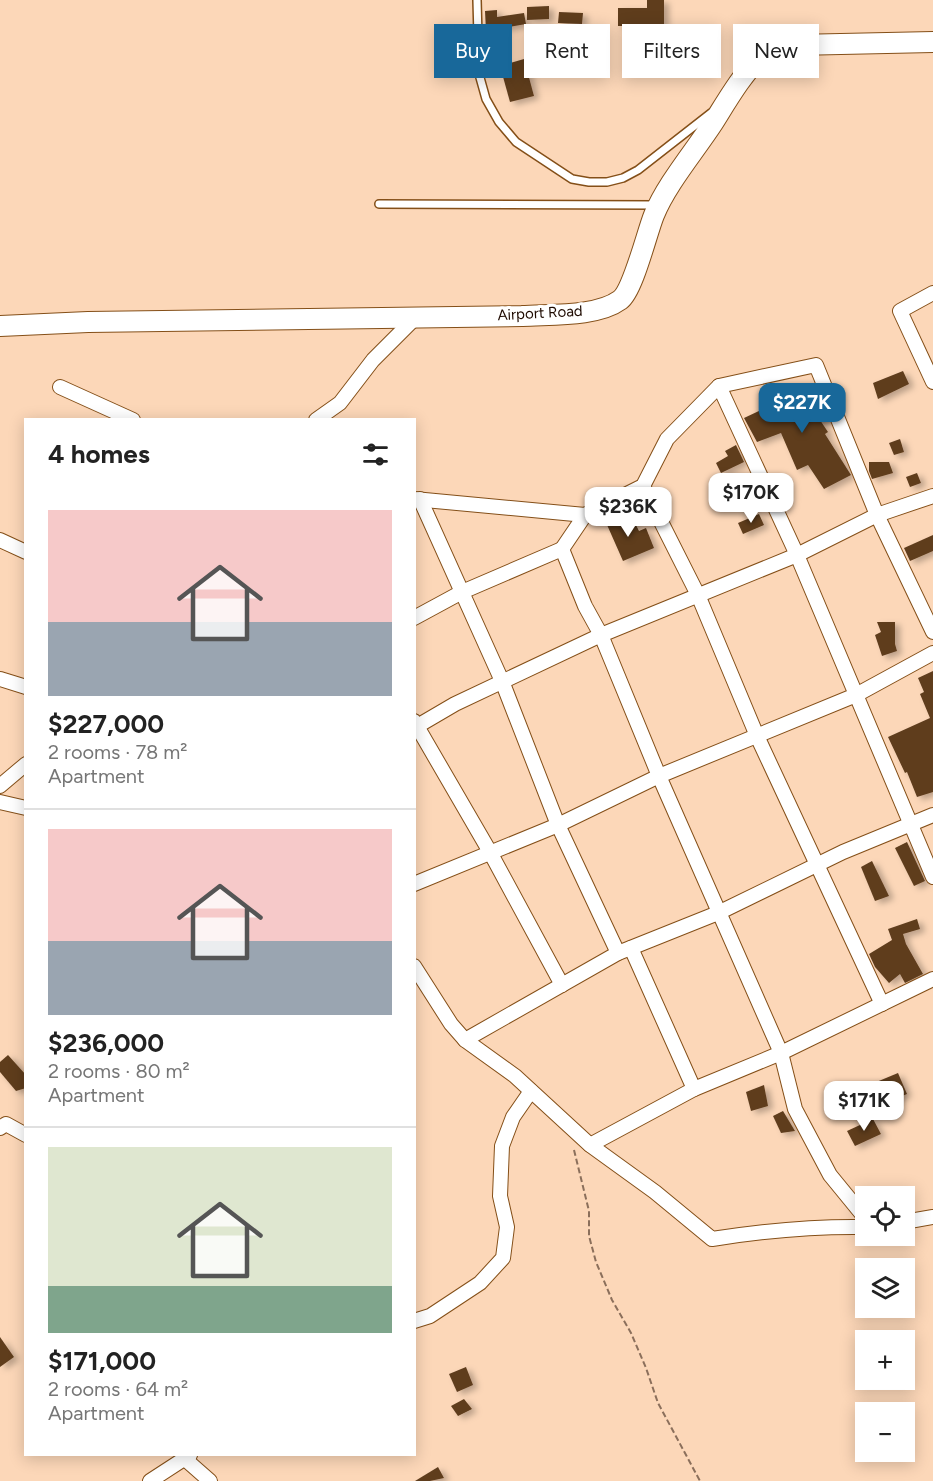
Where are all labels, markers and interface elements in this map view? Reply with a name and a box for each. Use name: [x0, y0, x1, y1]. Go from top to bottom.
chip: Buy: [434, 24, 512, 78]
chip: Rent: [524, 24, 610, 78]
chip: Filters: [622, 24, 721, 78]
chip: New: [733, 24, 819, 78]
street label: Airport Road: [497, 302, 583, 324]
pin: $227K: [760, 383, 844, 434]
text: $227K: [773, 390, 831, 414]
text: 4 homes: [48, 438, 150, 470]
icon: filters: [359, 438, 392, 471]
pin: $170K: [709, 473, 793, 524]
text: $170K: [723, 480, 779, 504]
pin: $236K: [586, 487, 670, 538]
text: $236K: [599, 494, 657, 518]
icon: home: [166, 549, 274, 657]
text: $227,000: [48, 708, 164, 740]
text: 2 rooms · 78 m²: [48, 740, 188, 764]
text: Apartment: [48, 764, 145, 788]
icon: home: [166, 868, 274, 976]
text: $236,000: [48, 1027, 164, 1059]
text: 2 rooms · 80 m²: [48, 1059, 190, 1083]
pin: $171K: [822, 1081, 906, 1132]
text: Apartment: [48, 1083, 145, 1107]
text: $171K: [838, 1088, 890, 1112]
icon: home: [166, 1186, 274, 1294]
map controls: [855, 1186, 915, 1462]
button: locate: [855, 1186, 915, 1246]
button: layers: [855, 1258, 915, 1318]
button: +: [855, 1330, 915, 1390]
text: $171,000: [48, 1345, 156, 1377]
text: 2 rooms · 64 m²: [48, 1377, 188, 1401]
text: Apartment: [48, 1401, 145, 1425]
button: −: [855, 1402, 915, 1462]

